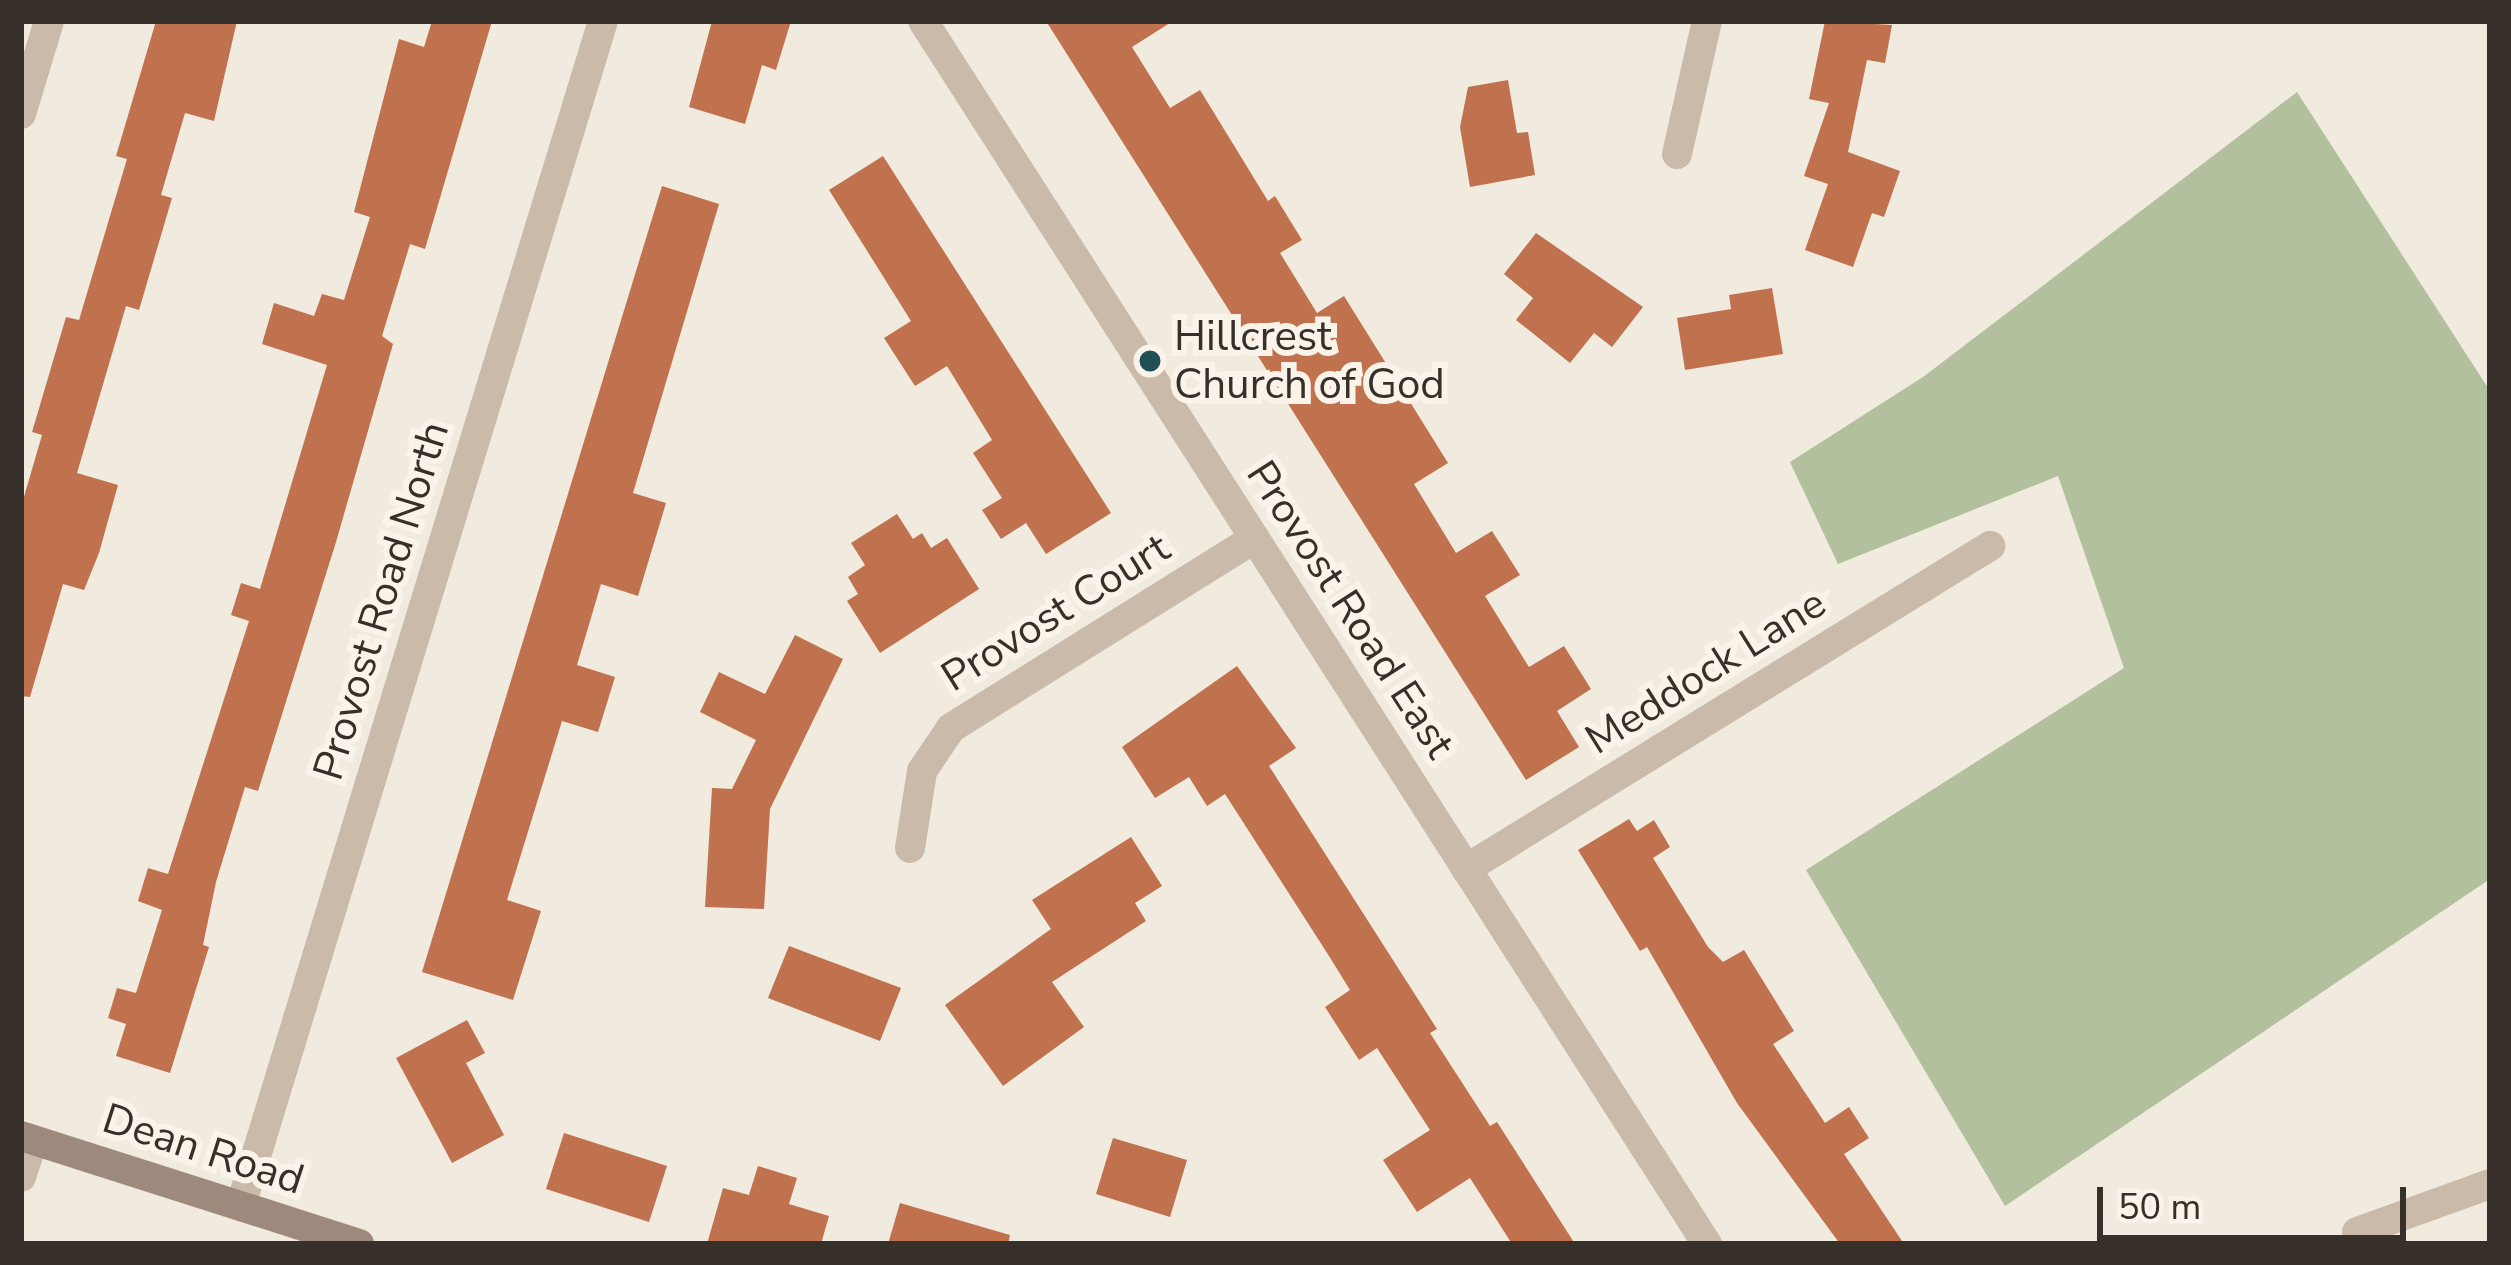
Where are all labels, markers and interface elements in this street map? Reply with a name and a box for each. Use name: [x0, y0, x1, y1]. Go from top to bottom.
place label: Hillcrest Church of God: [1174, 312, 1445, 410]
marker: Hillcrest Church of God: [1137, 348, 1163, 374]
street label: Provost Road North: [304, 416, 460, 786]
street label: Provost Road East: [1235, 452, 1465, 768]
street label: Provost Court: [933, 523, 1179, 703]
street label: Meddock Lane: [1577, 578, 1835, 766]
street label: Dean Road: [96, 1094, 310, 1206]
scale bar: [2103, 1163, 2412, 1237]
text: 50 m: [2118, 1183, 2201, 1232]

